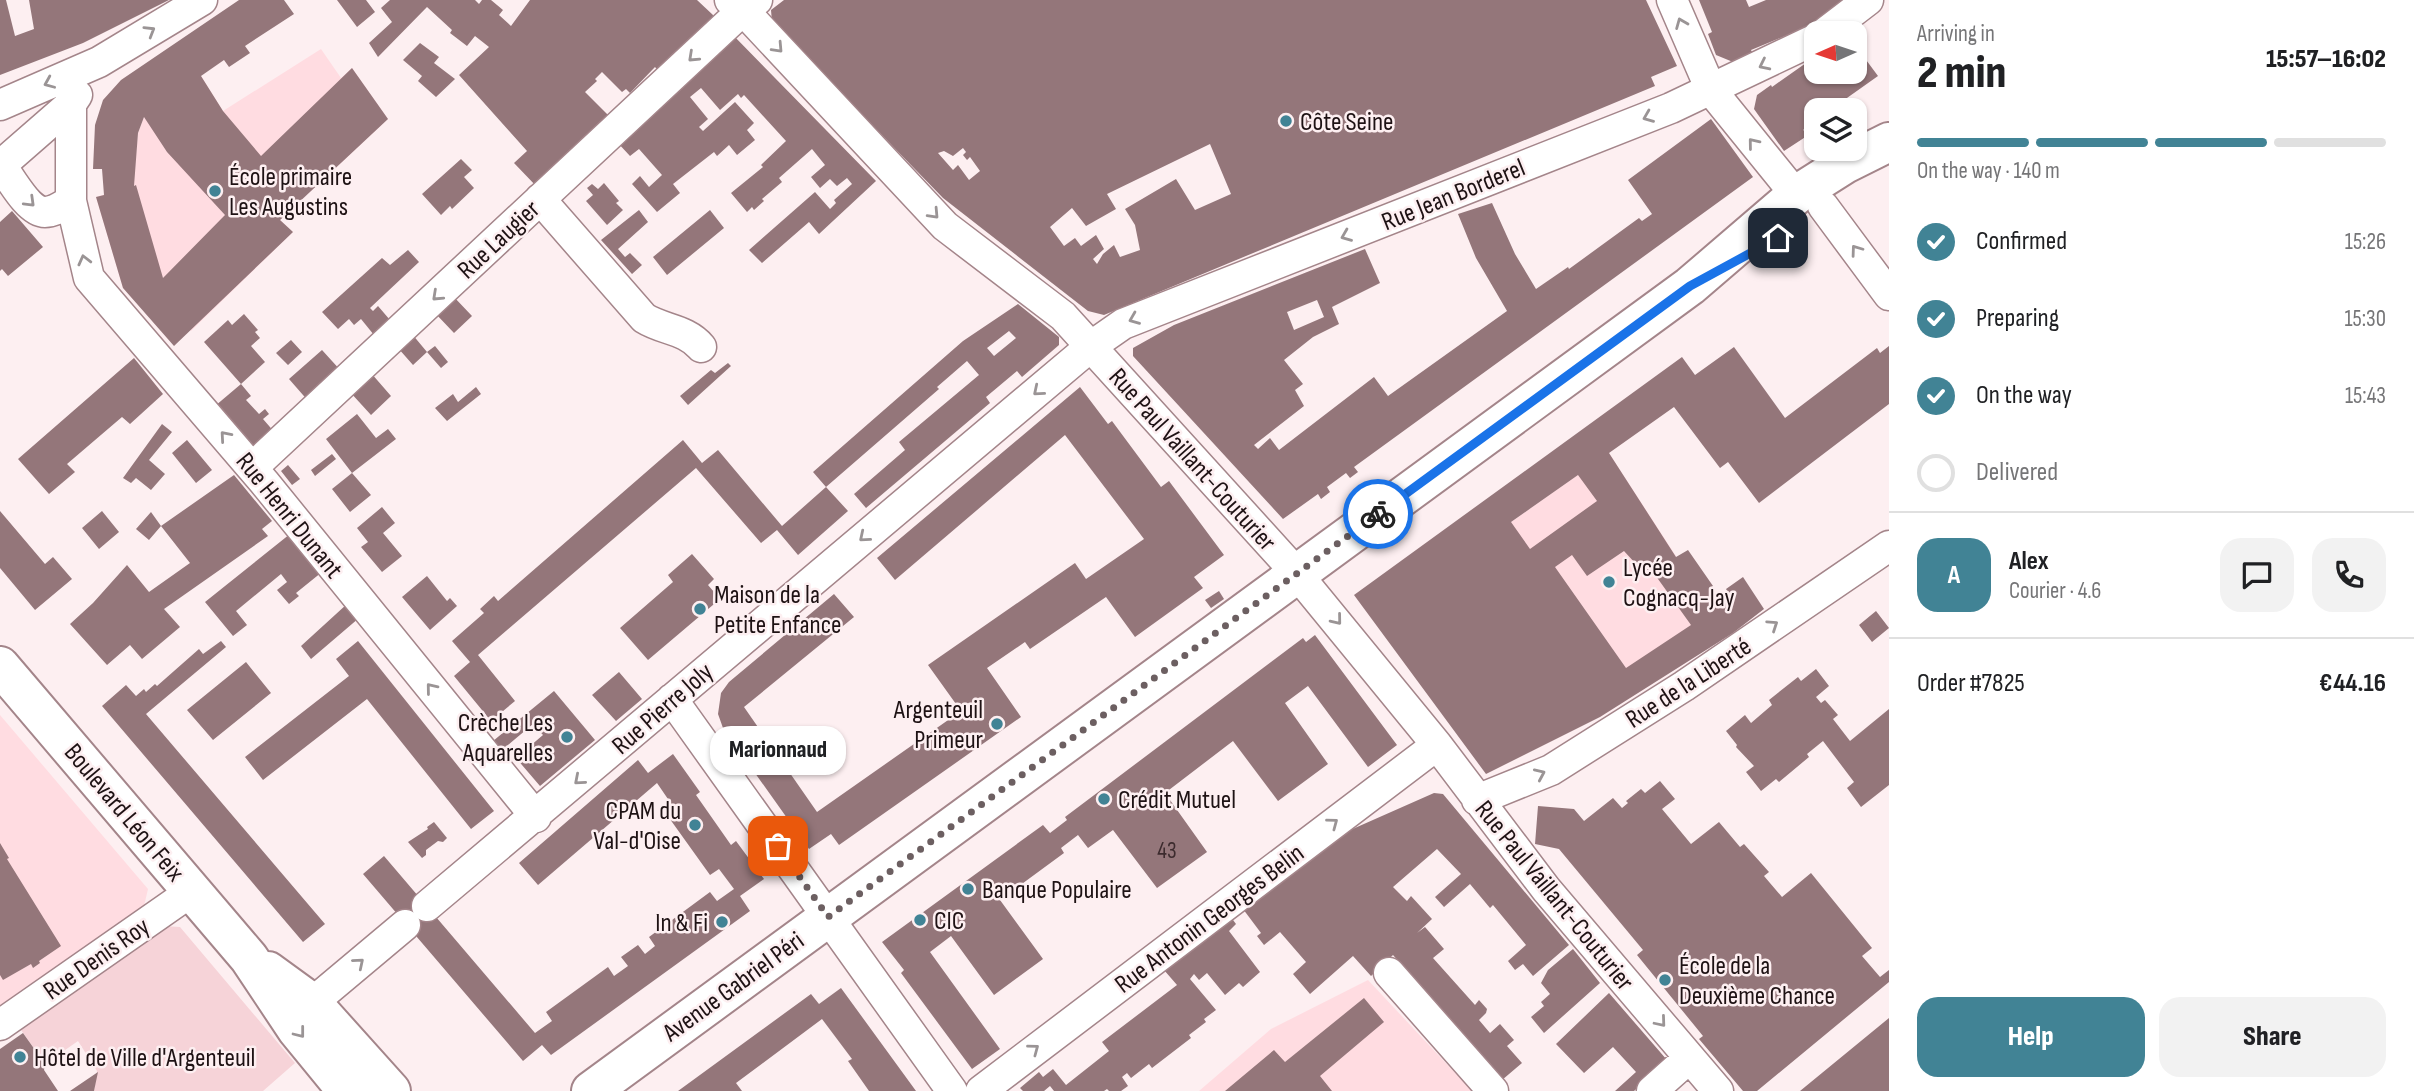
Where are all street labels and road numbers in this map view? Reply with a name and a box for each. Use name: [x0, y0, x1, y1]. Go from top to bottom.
street label: Rue Jean Borderel: [1377, 153, 1530, 238]
street label: Rue Laugier: [451, 194, 547, 286]
street label: Rue Paul Vaillant-Couturier: [1102, 362, 1282, 558]
street label: Rue Henri Dunant: [229, 447, 349, 585]
street label: Rue de la Liberté: [1620, 631, 1757, 735]
street label: Rue Pierre Joly: [606, 657, 720, 761]
street label: Boulevard Léon Feix: [57, 738, 191, 888]
street label: Rue Paul Vaillant-Couturier: [1468, 795, 1640, 998]
street label: Rue Antonin Georges Belin: [1109, 838, 1311, 1000]
street label: Rue Denis Roy: [38, 911, 156, 1007]
street label: Avenue Gabriel Péri: [656, 926, 810, 1049]

